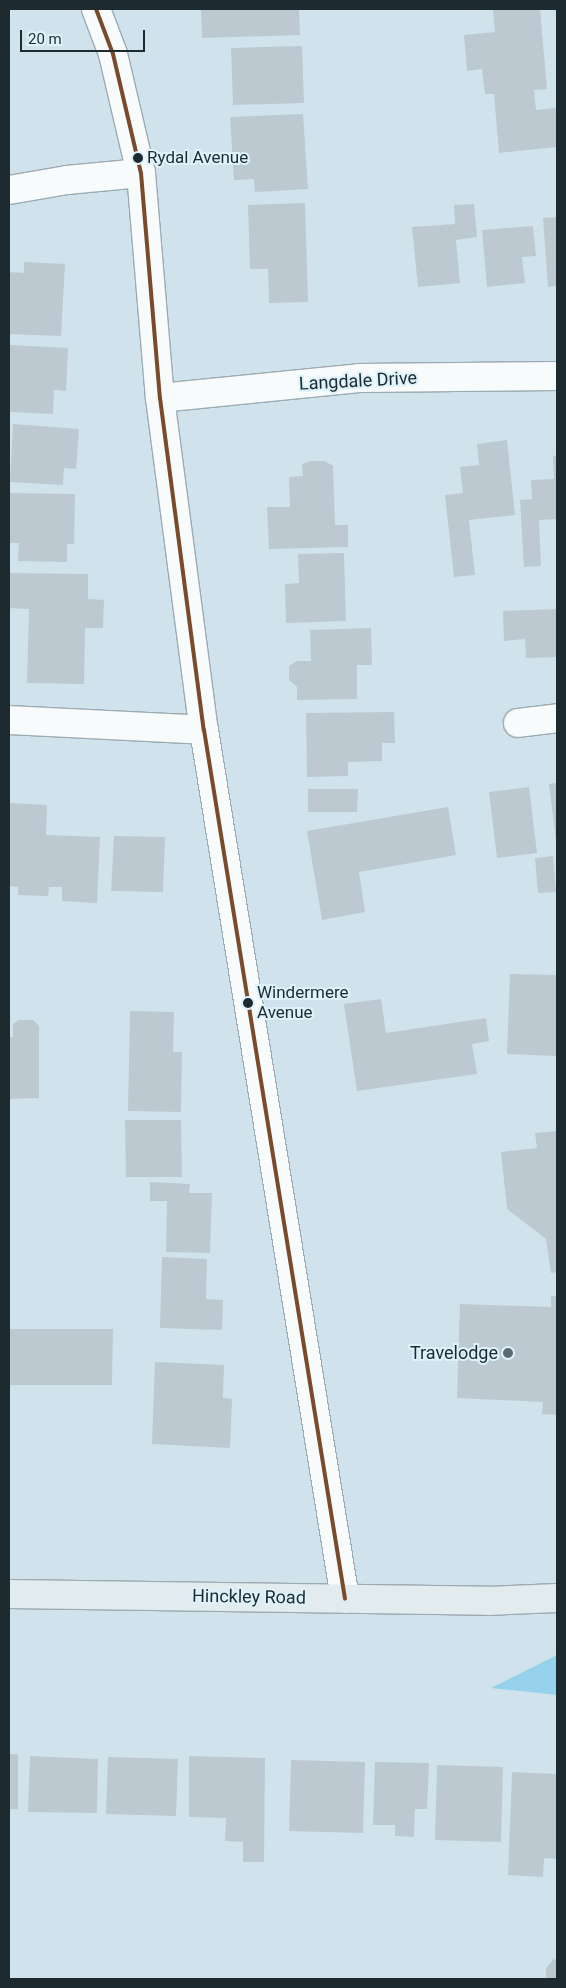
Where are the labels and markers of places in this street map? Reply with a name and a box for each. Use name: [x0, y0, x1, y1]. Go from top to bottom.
place label: Rydal Avenue: [147, 148, 248, 168]
marker: Rydal Avenue: [133, 153, 143, 163]
place label: Windermere Avenue: [257, 983, 349, 1023]
marker: Windermere Avenue: [243, 998, 253, 1008]
place label: Travelodge: [410, 1342, 498, 1364]
marker: Travelodge: [502, 1347, 514, 1359]

